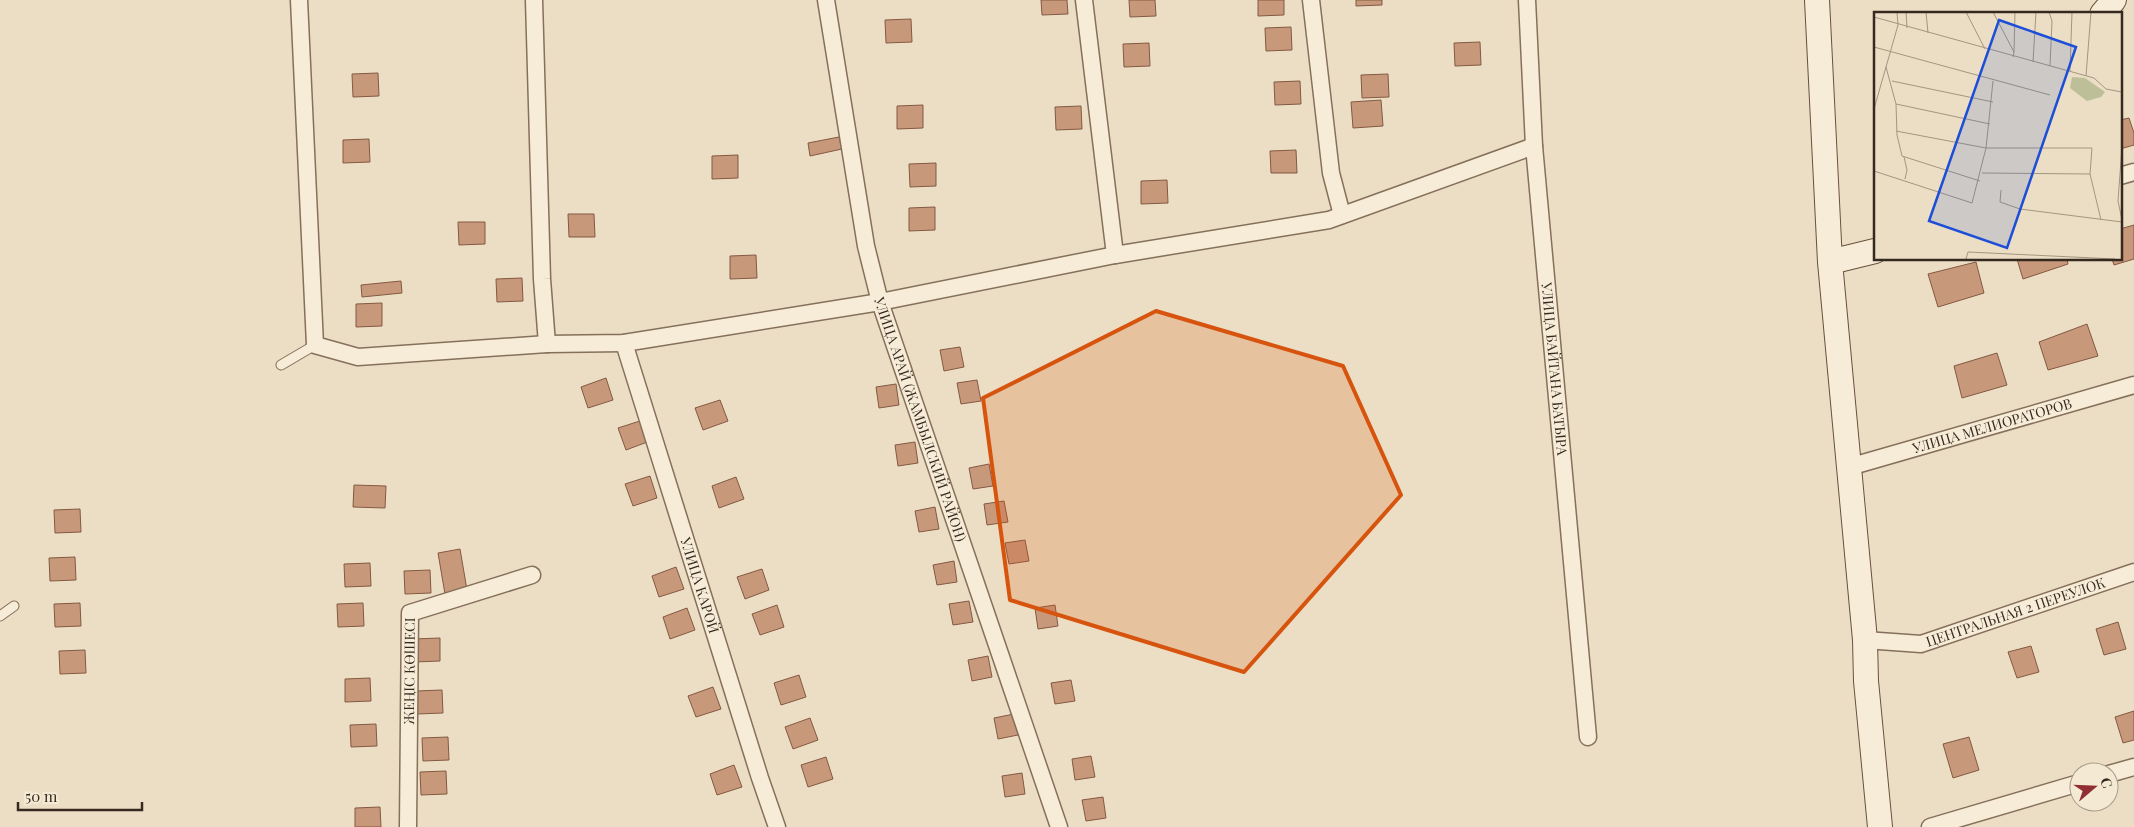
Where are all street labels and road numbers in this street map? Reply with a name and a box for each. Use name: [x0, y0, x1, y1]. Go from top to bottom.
street label: УЛИЦА БАЙТАНА БАТЫРА: [1537, 281, 1572, 456]
street label: УЛИЦА АРАЙ (ЖАМБЫЛСКИЙ РАЙОН): [870, 294, 971, 544]
street label: УЛИЦА МЕЛИОРАТОРОВ: [1909, 393, 2074, 458]
street label: УЛИЦА КАРОЙ: [676, 534, 724, 636]
street label: ЦЕНТРАЛЬНАЯ 2 ПЕРЕУЛОК: [1923, 572, 2108, 651]
street label: ЖЕҢІС КӨШЕСІ: [399, 617, 419, 725]

